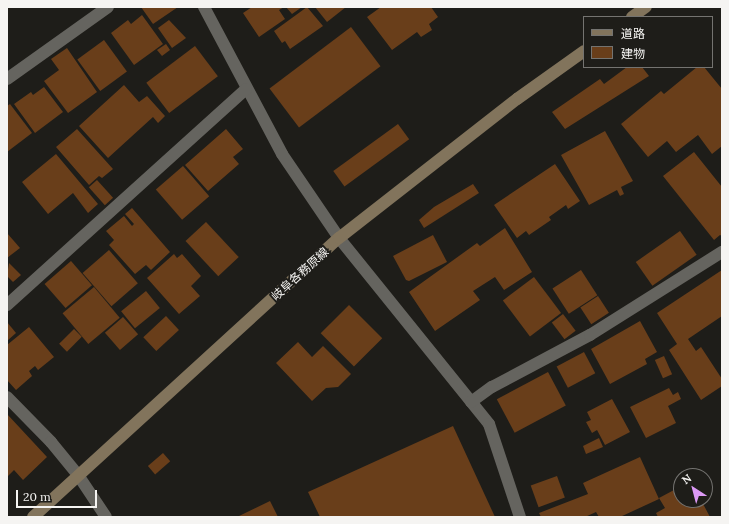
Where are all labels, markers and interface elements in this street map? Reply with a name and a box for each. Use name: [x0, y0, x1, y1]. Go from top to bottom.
legend: [583, 16, 713, 68]
text: 道路: [621, 26, 645, 41]
text: 建物: [621, 46, 645, 61]
street label: 岐阜各務原線: [268, 245, 332, 303]
north arrow: [673, 468, 713, 508]
text: N: [679, 471, 694, 487]
scale bar: [18, 482, 99, 508]
text: 20 m: [23, 489, 51, 504]

